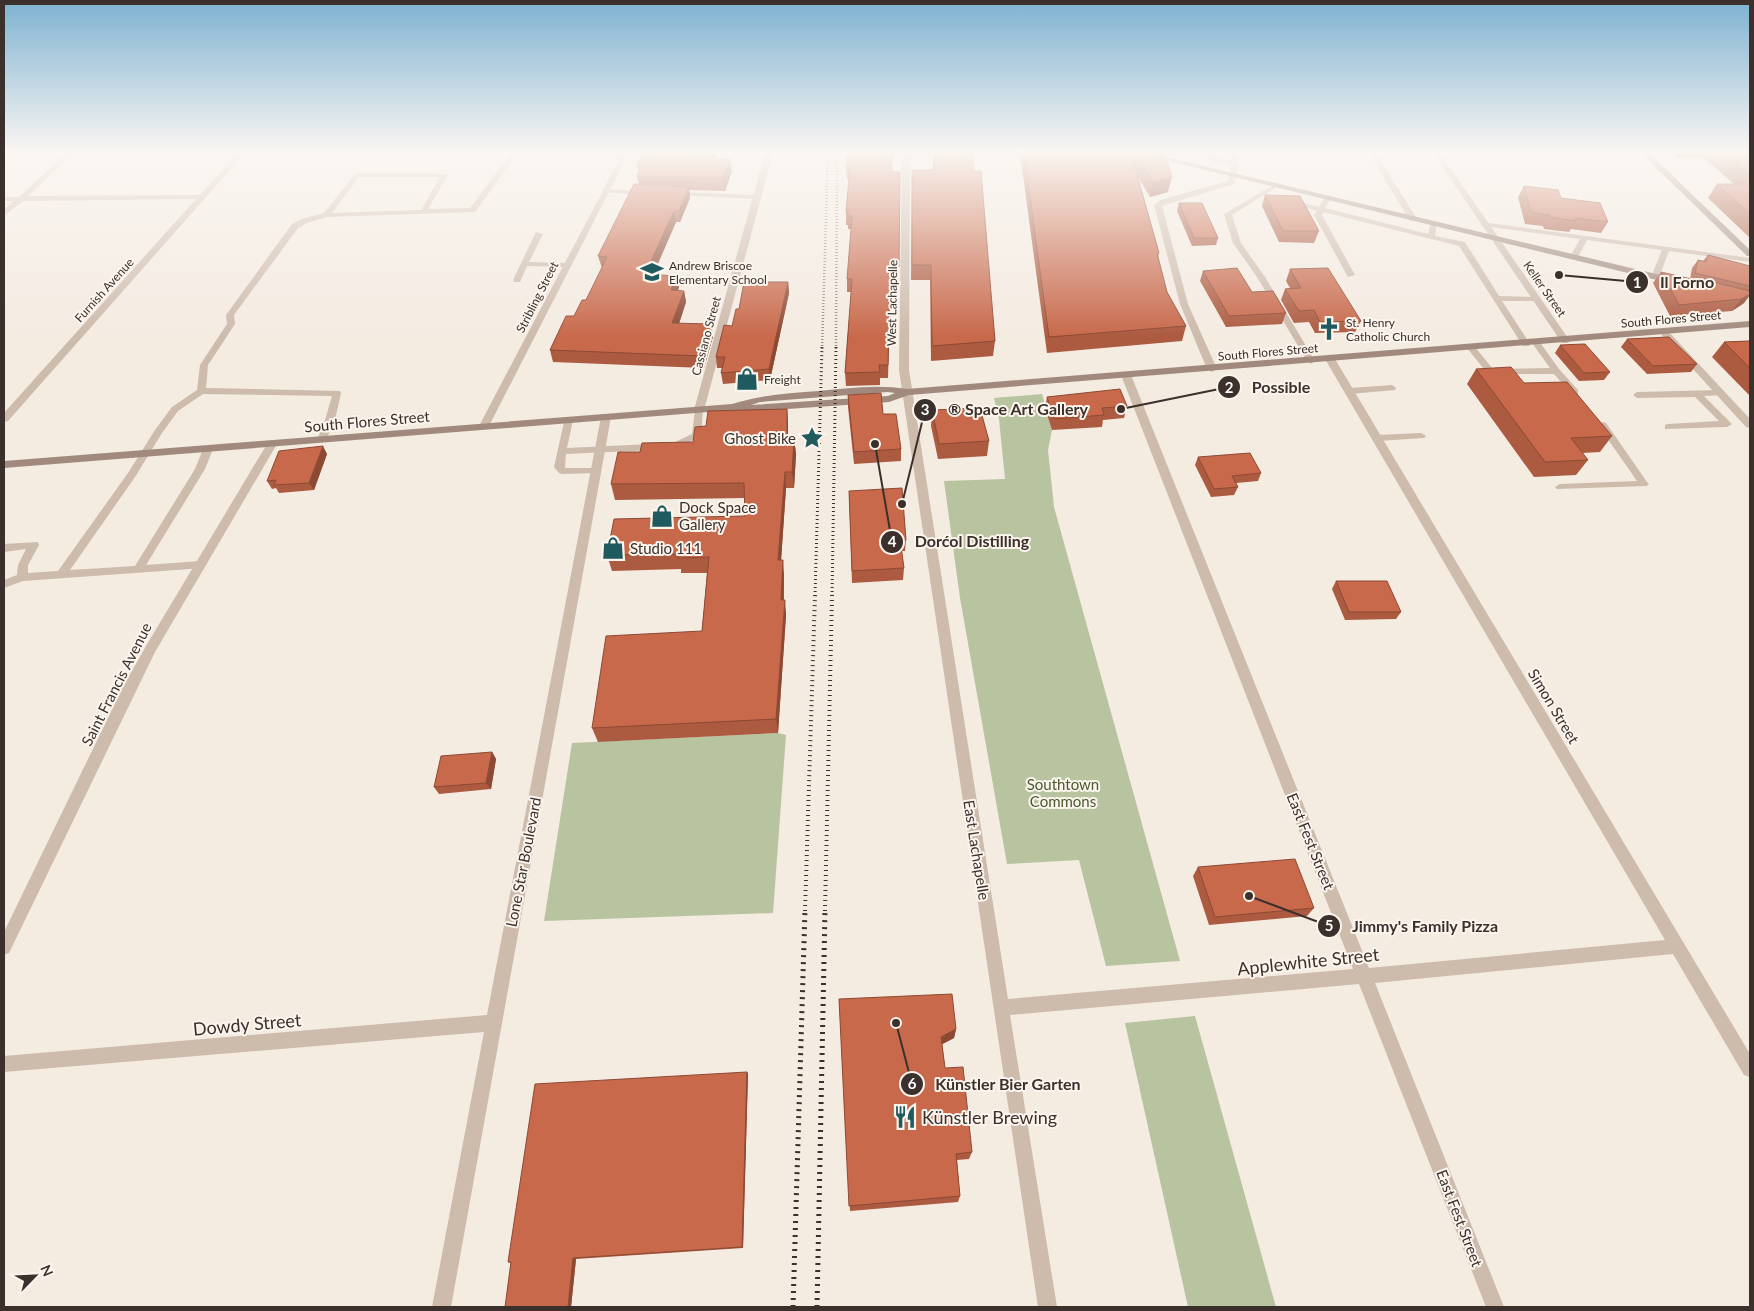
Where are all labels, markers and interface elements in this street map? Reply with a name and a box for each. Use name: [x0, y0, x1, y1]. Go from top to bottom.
street label: Furnish Avenue: [71, 255, 137, 325]
street label: Stribling Street: [513, 258, 562, 335]
place label: Andrew Briscoe Elementary School: [669, 258, 767, 287]
street label: Keller Street: [1520, 258, 1570, 320]
school or university icon: Andrew Briscoe Elementary School: [639, 259, 665, 285]
street label: West Lachapelle: [884, 260, 900, 346]
callout: Il Forno: [1625, 267, 1724, 298]
text: Il Forno: [1660, 272, 1714, 291]
text: 1: [1633, 273, 1641, 291]
street label: Cassiano Street: [688, 294, 724, 377]
street label: South Flores Street: [1620, 307, 1722, 331]
place label: St. Henry Catholic Church: [1346, 315, 1430, 344]
church icon: St. Henry Catholic Church: [1316, 316, 1342, 342]
street label: South Flores Street: [1217, 340, 1319, 364]
shop icon: Freight: [734, 366, 760, 392]
place label: Freight: [764, 372, 801, 387]
callout: Possible: [1217, 372, 1320, 403]
text: Possible: [1252, 377, 1311, 396]
text: 2: [1225, 378, 1234, 396]
callout: ® Space Art Gallery: [912, 394, 1098, 425]
text: ® Space Art Gallery: [948, 399, 1089, 418]
text: 3: [921, 400, 929, 418]
street label: South Flores Street: [304, 406, 431, 435]
place icon: Ghost Bike: [799, 425, 825, 451]
place label: Ghost Bike: [724, 429, 796, 447]
place label: Dock Space Gallery: [679, 498, 756, 533]
shop icon: Dock Space Gallery: [649, 503, 675, 529]
callout: Dorćol Distilling: [880, 526, 1039, 557]
text: Dorćol Distilling: [915, 531, 1030, 550]
text: 4: [888, 532, 897, 550]
shop icon: Studio 111: [600, 535, 626, 561]
place label: Studio 111: [630, 539, 702, 557]
street label: Saint Francis Avenue: [77, 619, 155, 749]
street label: Simon Street: [1525, 665, 1584, 747]
park label: Southtown Commons: [1027, 775, 1099, 810]
street label: East Fest Street: [1283, 790, 1339, 893]
street label: Lone Star Boulevard: [502, 796, 544, 928]
street label: East Lachapelle: [960, 799, 994, 901]
callout: Jimmy's Family Pizza: [1317, 911, 1508, 942]
text: 5: [1325, 916, 1333, 934]
text: Jimmy's Family Pizza: [1352, 916, 1498, 935]
street label: Applewhite Street: [1236, 943, 1381, 979]
street label: Dowdy Street: [192, 1008, 303, 1040]
callout: Künstler Bier Garten: [900, 1068, 1091, 1099]
text: 6: [908, 1074, 917, 1092]
text: Künstler Bier Garten: [935, 1074, 1081, 1093]
restaurant icon: Künstler Brewing: [892, 1104, 918, 1130]
place label: Künstler Brewing: [922, 1106, 1057, 1128]
street label: East Fest Street: [1433, 1167, 1487, 1270]
north arrow: [10, 1251, 60, 1301]
text: N: [37, 1262, 57, 1279]

